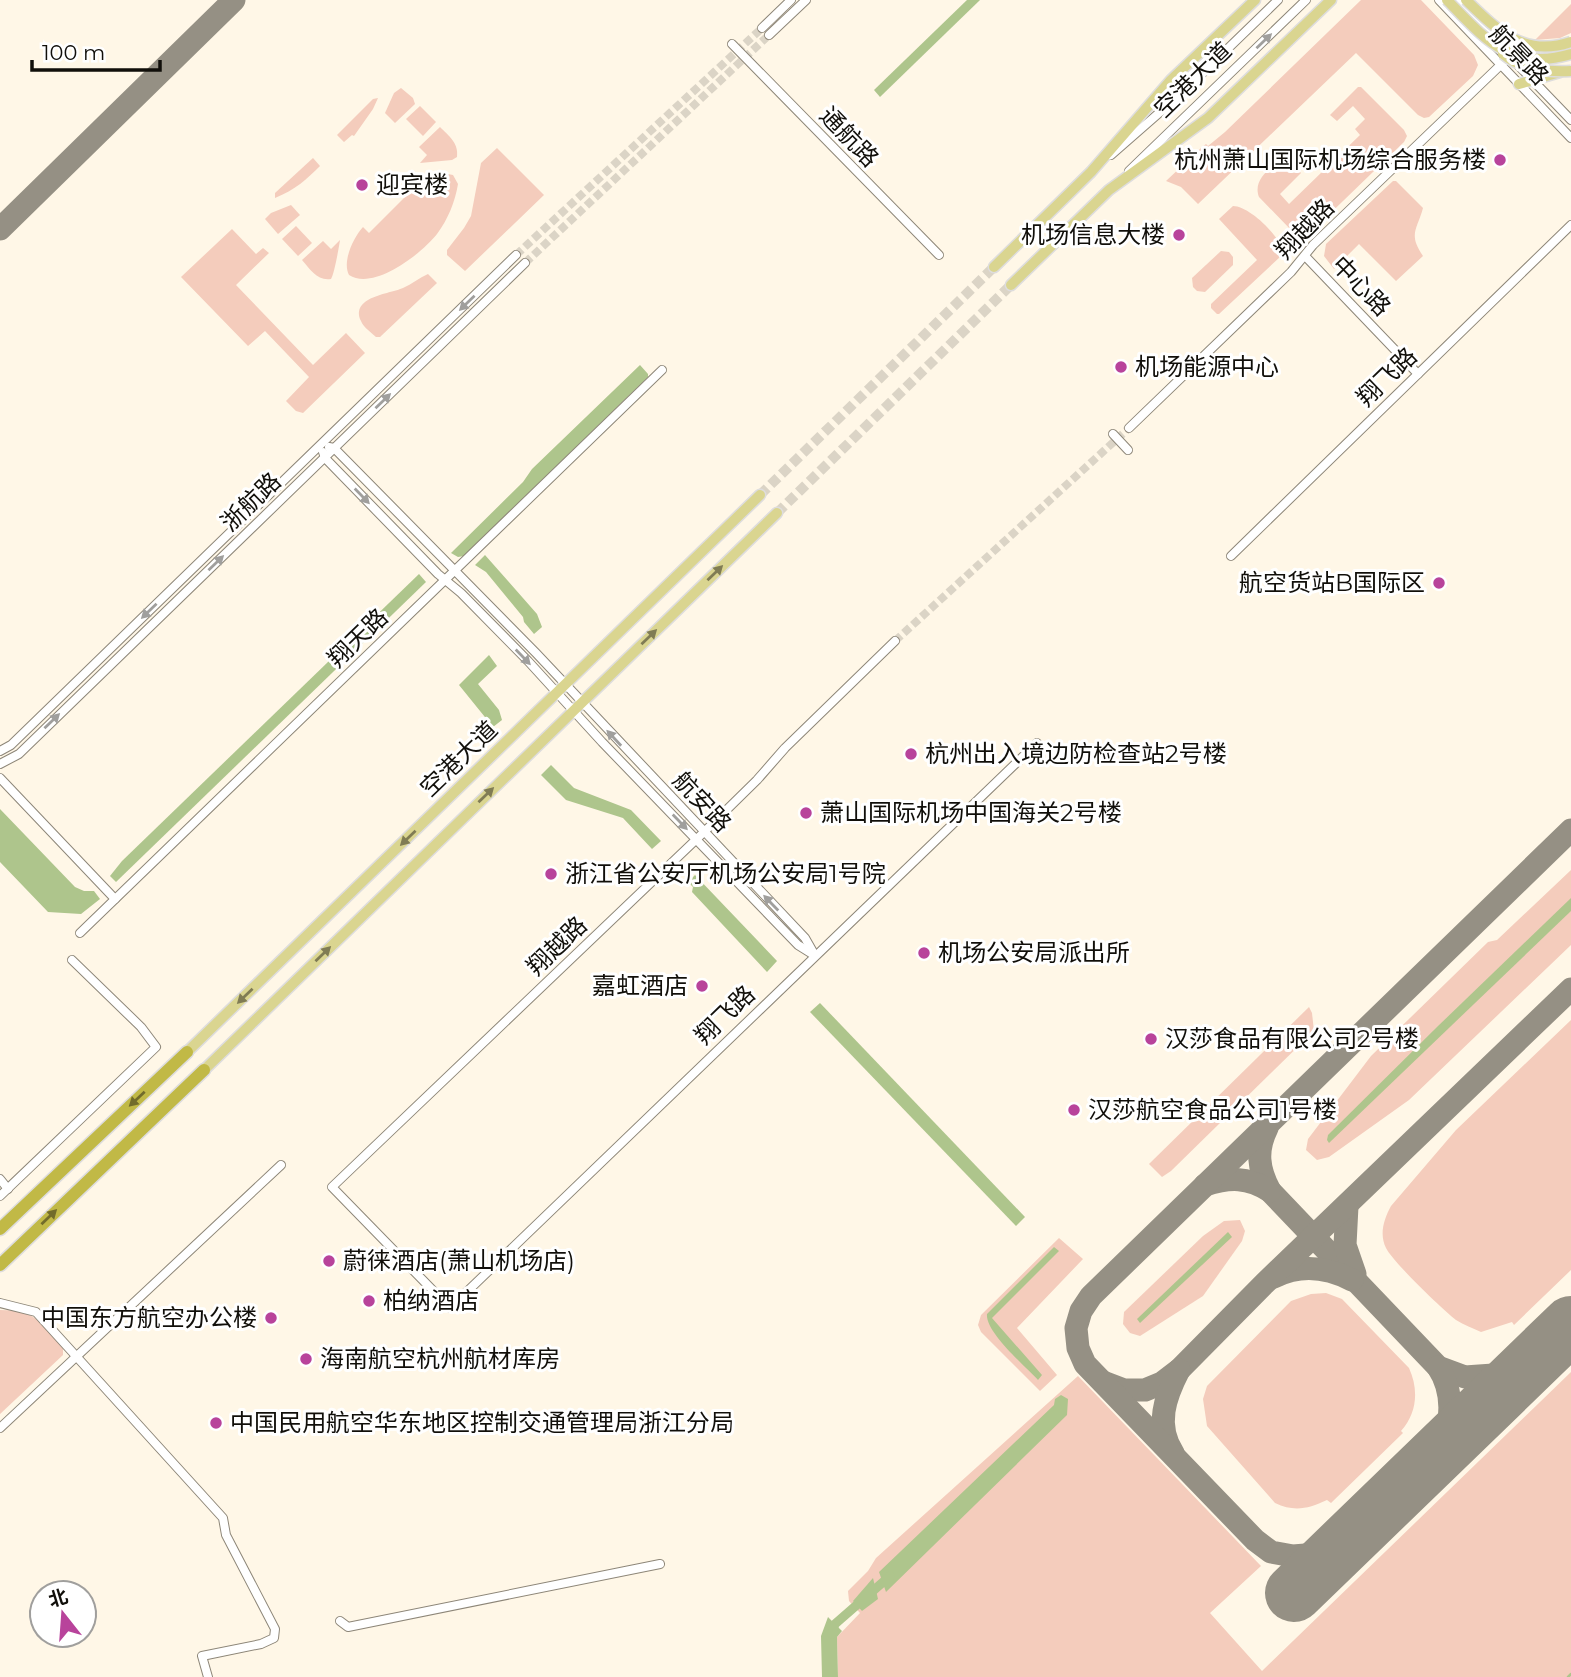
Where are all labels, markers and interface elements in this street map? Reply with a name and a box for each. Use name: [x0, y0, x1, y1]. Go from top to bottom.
street label: 航景路: [1484, 19, 1555, 91]
scale bar: [32, 28, 159, 72]
one-way arrow: [1255, 33, 1272, 49]
street label: 空港大道: [1148, 36, 1237, 123]
text: 100 m: [42, 40, 105, 65]
street label: 通航路: [814, 101, 885, 173]
place label: 杭州萧山国际机场综合服务楼: [1174, 145, 1486, 174]
marker: 杭州萧山国际机场综合服务楼: [1492, 152, 1508, 168]
place label: 迎宾楼: [376, 170, 448, 199]
marker: 迎宾楼: [354, 177, 370, 193]
street label: 翔越路: [1269, 193, 1340, 265]
place label: 机场信息大楼: [1021, 220, 1165, 249]
marker: 机场信息大楼: [1171, 227, 1187, 243]
street label: 中心路: [1326, 250, 1397, 322]
one-way arrow: [458, 294, 475, 311]
street label: 翔飞路: [1351, 341, 1423, 412]
place label: 机场能源中心: [1135, 352, 1279, 381]
marker: 机场能源中心: [1113, 359, 1129, 375]
one-way arrow: [374, 393, 391, 409]
street label: 浙航路: [215, 466, 287, 537]
one-way arrow: [354, 488, 371, 505]
one-way arrow: [207, 556, 224, 572]
one-way arrow: [706, 565, 723, 581]
place label: 航空货站B国际区: [1239, 568, 1425, 597]
marker: 航空货站B国际区: [1431, 575, 1447, 591]
street label: 翔天路: [322, 602, 394, 673]
one-way arrow: [141, 603, 157, 619]
one-way arrow: [640, 629, 657, 645]
one-way arrow: [515, 648, 531, 665]
one-way arrow: [44, 713, 61, 730]
street label: 空港大道: [414, 715, 503, 802]
one-way arrow: [607, 730, 623, 747]
place label: 杭州出入境边防检查站2号楼: [925, 739, 1227, 768]
marker: 杭州出入境边防检查站2号楼: [903, 746, 919, 762]
street label: 航安路: [667, 765, 738, 838]
one-way arrow: [477, 788, 494, 804]
place label: 萧山国际机场中国海关2号楼: [820, 798, 1122, 827]
marker: 萧山国际机场中国海关2号楼: [798, 805, 814, 821]
one-way arrow: [671, 813, 687, 830]
one-way arrow: [399, 829, 416, 846]
place label: 浙江省公安厅机场公安局1号院: [565, 859, 886, 888]
marker: 浙江省公安厅机场公安局1号院: [543, 866, 559, 882]
one-way arrow: [763, 895, 779, 912]
street label: 翔越路: [521, 910, 593, 981]
place label: 机场公安局派出所: [938, 938, 1130, 967]
marker: 机场公安局派出所: [916, 945, 932, 961]
one-way arrow: [314, 946, 331, 962]
place label: 嘉虹酒店: [592, 971, 688, 1000]
marker: 嘉虹酒店: [694, 978, 710, 994]
street label: 翔飞路: [689, 979, 761, 1050]
one-way arrow: [236, 988, 253, 1005]
place label: 汉莎食品有限公司2号楼: [1165, 1024, 1419, 1053]
marker: 汉莎食品有限公司2号楼: [1143, 1031, 1159, 1047]
one-way arrow: [129, 1091, 146, 1107]
place label: 汉莎航空食品公司1号楼: [1088, 1095, 1337, 1124]
marker: 汉莎航空食品公司1号楼: [1066, 1102, 1082, 1118]
one-way arrow: [40, 1210, 57, 1226]
place label: 蔚徕酒店(萧山机场店): [343, 1246, 575, 1275]
marker: 蔚徕酒店(萧山机场店): [321, 1253, 337, 1269]
place label: 柏纳酒店: [383, 1286, 479, 1315]
marker: 柏纳酒店: [361, 1293, 377, 1309]
place label: 中国东方航空办公楼: [41, 1303, 257, 1332]
marker: 中国东方航空办公楼: [263, 1310, 279, 1326]
place label: 海南航空杭州航材库房: [320, 1344, 560, 1373]
marker: 海南航空杭州航材库房: [298, 1351, 314, 1367]
place label: 中国民用航空华东地区控制交通管理局浙江分局: [230, 1408, 734, 1437]
marker: 中国民用航空华东地区控制交通管理局浙江分局: [208, 1415, 224, 1431]
north arrow: [28, 1579, 98, 1649]
text: 北: [46, 1584, 71, 1612]

